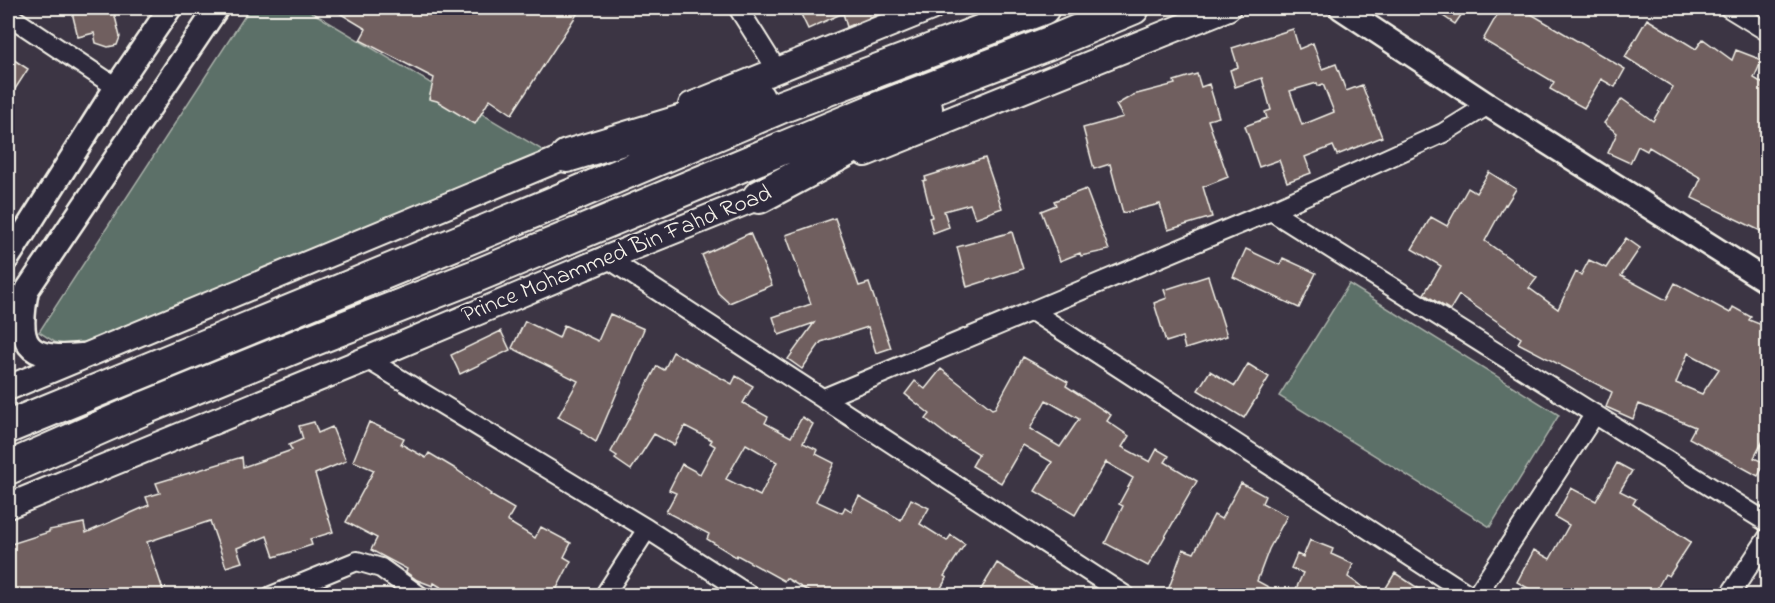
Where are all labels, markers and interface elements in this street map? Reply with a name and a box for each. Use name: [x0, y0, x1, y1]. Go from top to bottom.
street label: Prince Mohammed Bin Fahd Road: [457, 176, 778, 333]

